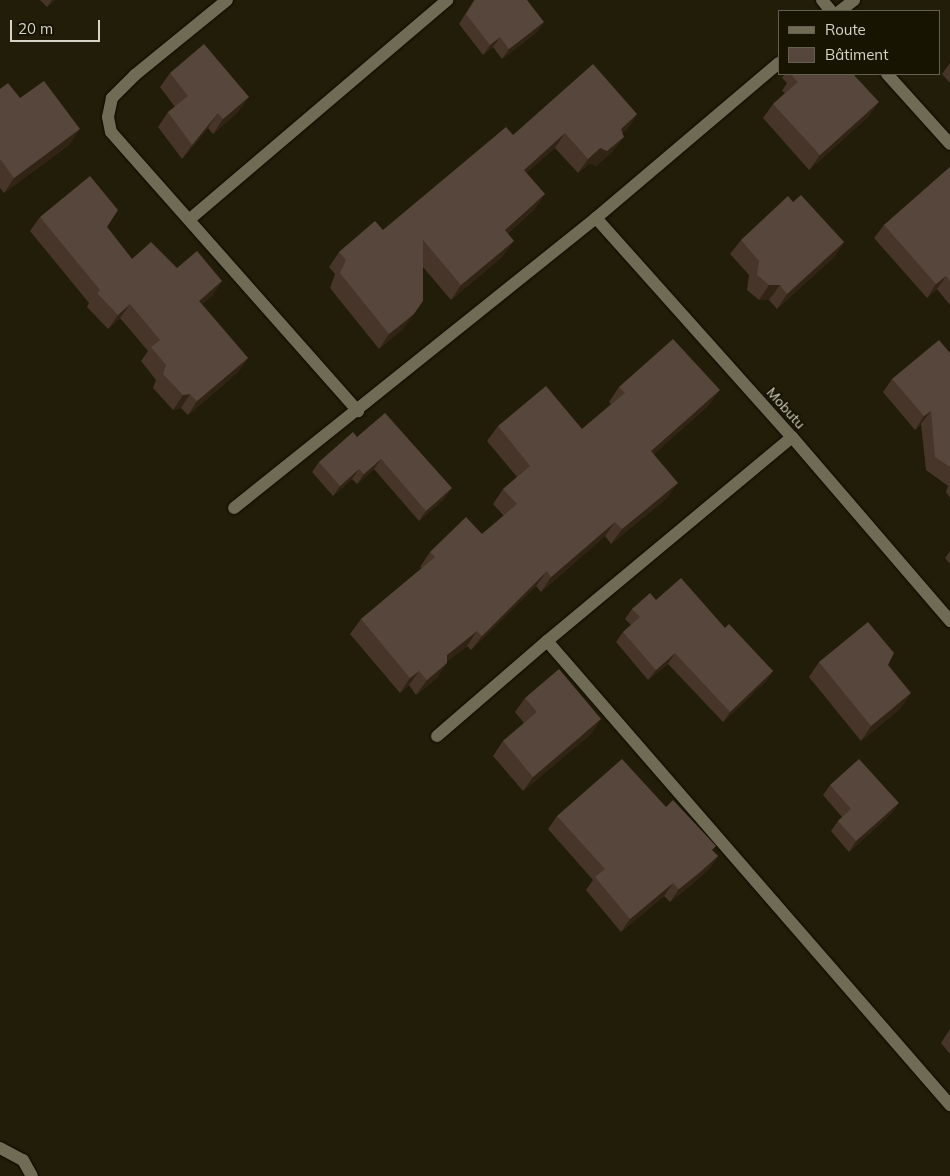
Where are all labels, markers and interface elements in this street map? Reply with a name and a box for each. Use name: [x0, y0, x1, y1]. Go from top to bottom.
scale bar: [12, 10, 102, 42]
legend: [778, 10, 940, 75]
text: 20 m: [18, 19, 53, 38]
text: Route: [825, 20, 866, 39]
text: Bâtiment: [825, 45, 888, 64]
street label: Mobutu: [763, 384, 809, 432]

